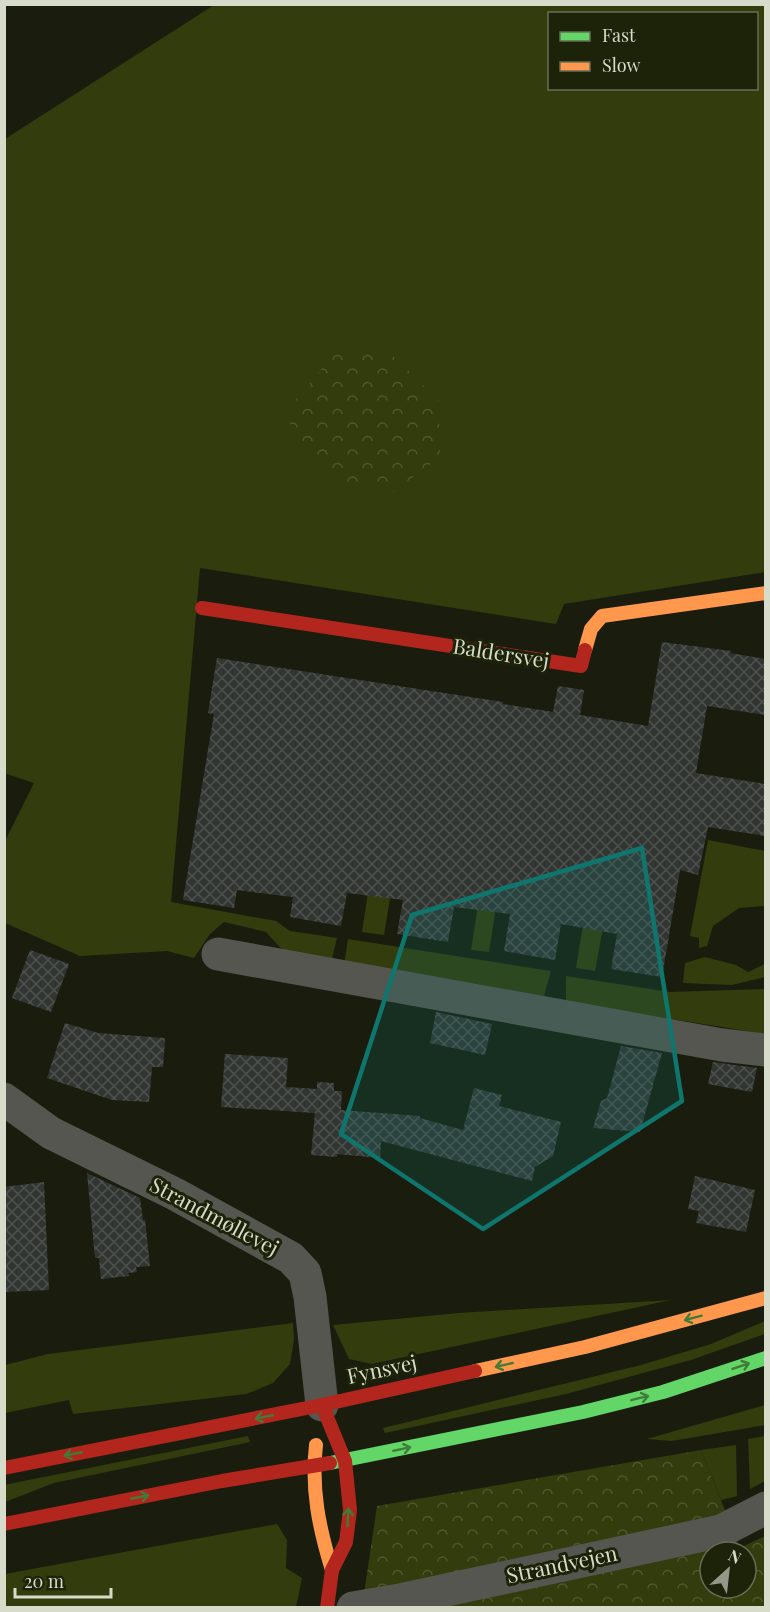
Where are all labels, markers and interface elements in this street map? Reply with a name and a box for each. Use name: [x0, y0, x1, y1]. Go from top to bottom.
legend: [548, 12, 758, 90]
text: Fast: [602, 23, 636, 47]
text: Slow: [602, 53, 640, 77]
street label: Baldersvej: [451, 631, 552, 673]
street label: Strandmøllevej: [146, 1170, 284, 1261]
one-way arrow: [684, 1313, 703, 1324]
street label: Fynsvej: [344, 1347, 419, 1389]
one-way arrow: [731, 1359, 750, 1370]
one-way arrow: [495, 1360, 514, 1371]
one-way arrow: [630, 1391, 649, 1403]
one-way arrow: [255, 1412, 274, 1423]
one-way arrow: [392, 1443, 412, 1454]
one-way arrow: [64, 1449, 83, 1460]
one-way arrow: [130, 1491, 149, 1502]
one-way arrow: [343, 1507, 354, 1527]
street label: Strandvejen: [504, 1538, 620, 1588]
north arrow: [698, 1540, 758, 1600]
text: N: [725, 1544, 745, 1568]
scale bar: [15, 1561, 111, 1599]
text: 20 m: [24, 1569, 64, 1593]

